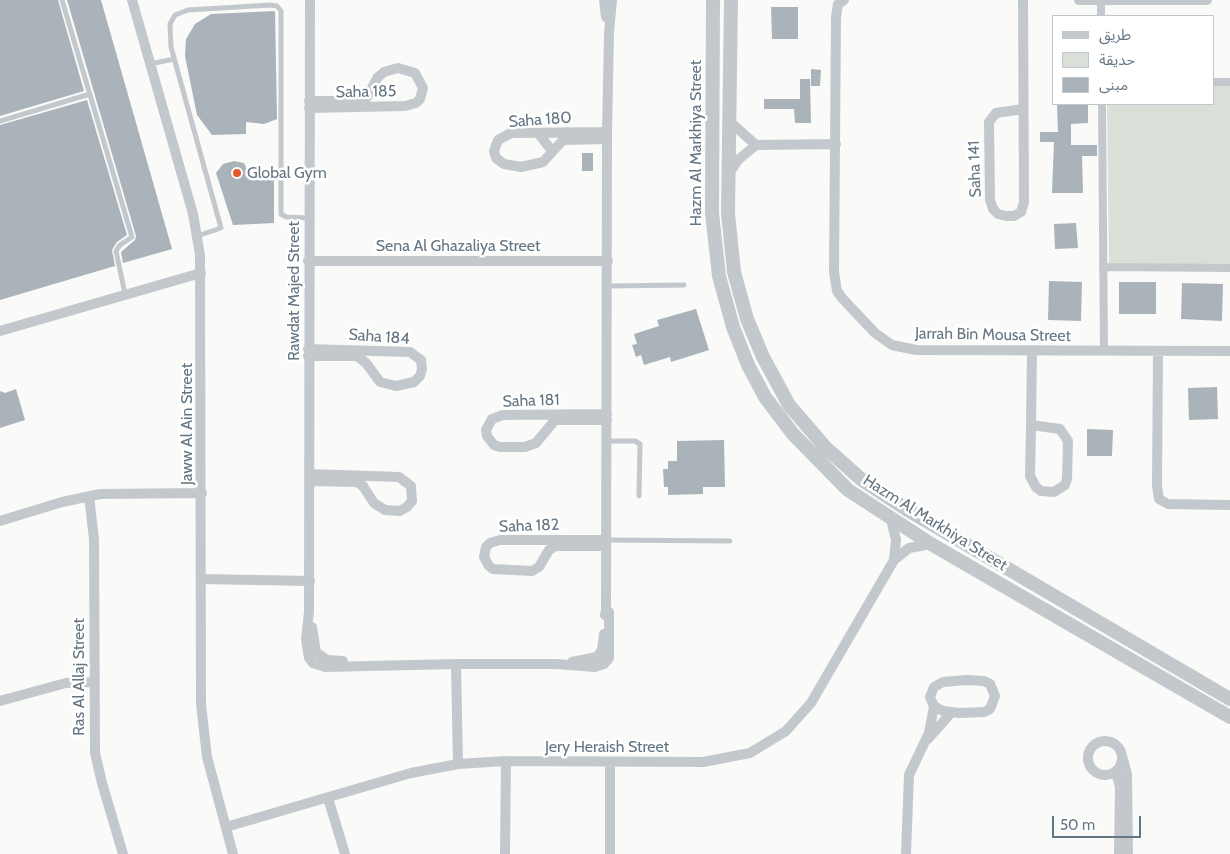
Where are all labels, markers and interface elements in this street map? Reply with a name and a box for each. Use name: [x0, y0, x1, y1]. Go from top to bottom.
legend: [1052, 15, 1215, 105]
text: طريق: [1099, 26, 1131, 44]
text: حديقة: [1099, 51, 1135, 69]
street label: Hazm Al Markhiya Street: [686, 60, 706, 226]
text: مبنى: [1099, 76, 1128, 94]
street label: Saha 185: [336, 82, 396, 102]
street label: Saha 180: [508, 108, 572, 132]
street label: Saha 141: [964, 140, 986, 198]
place label: Global Gym: [247, 163, 327, 183]
marker: Global Gym: [231, 167, 243, 179]
street label: Rawdat Majed Street: [284, 221, 304, 361]
street label: Sena Al Ghazaliya Street: [376, 236, 540, 256]
street label: Jarrah Bin Mousa Street: [915, 324, 1071, 346]
street label: Saha 184: [348, 325, 410, 349]
street label: Jaww Al Ain Street: [177, 363, 197, 485]
street label: Saha 181: [502, 390, 560, 412]
street label: Hazm Al Markhiya Street: [859, 471, 1011, 575]
street label: Saha 182: [499, 515, 559, 537]
street label: Ras Al Allaj Street: [69, 618, 89, 736]
street label: Jery Heraish Street: [545, 737, 669, 757]
scale bar: [1055, 806, 1144, 838]
text: 50 m: [1060, 816, 1095, 834]

